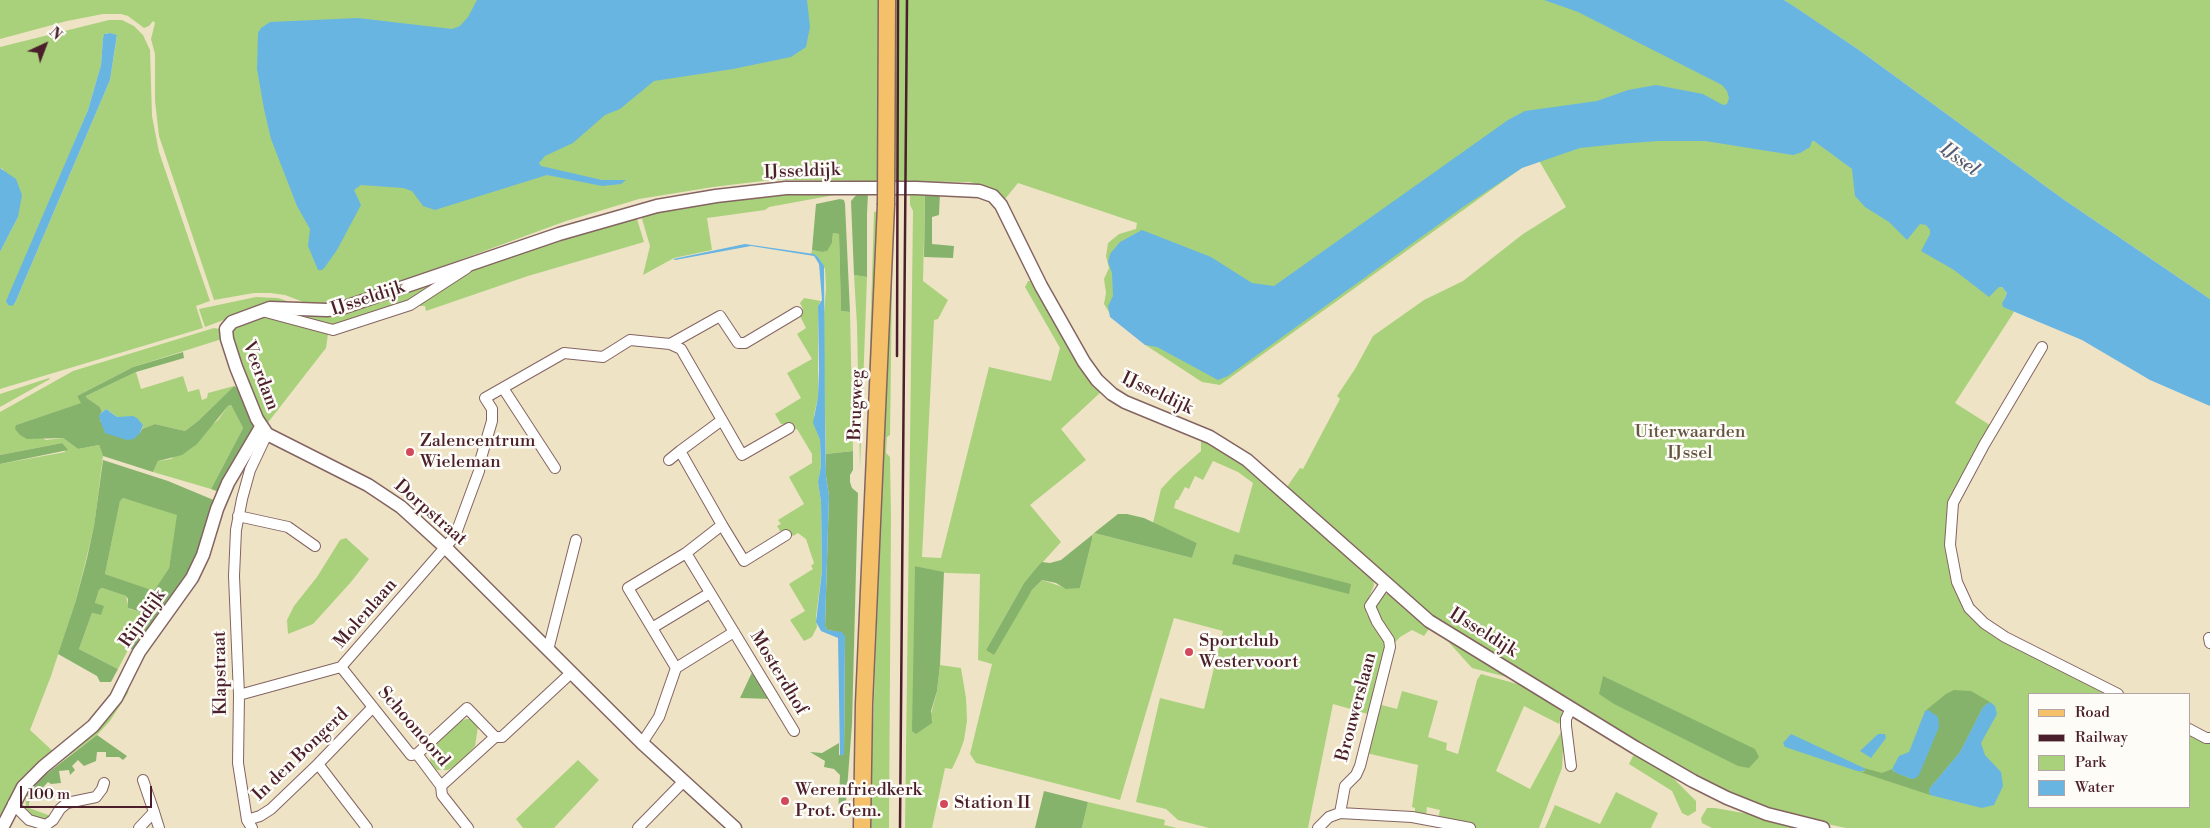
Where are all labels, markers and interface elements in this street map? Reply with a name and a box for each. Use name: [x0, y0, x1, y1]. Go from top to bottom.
north arrow: [20, 20, 70, 70]
text: N: [45, 24, 65, 44]
water label: IJssel: [1935, 138, 1983, 182]
street label: IJsseldijk: [763, 160, 841, 184]
street label: IJsseldijk: [328, 277, 408, 321]
street label: Veerdam: [237, 338, 283, 414]
street label: IJsseldijk: [1118, 368, 1196, 420]
street label: Brugweg: [845, 369, 869, 441]
park label: Uiterwaarden IJssel: [1634, 422, 1746, 464]
place label: Zalencentrum Wieleman: [420, 431, 536, 474]
marker: Zalencentrum Wieleman: [404, 446, 416, 458]
street label: Dorpstraat: [389, 475, 471, 551]
street label: Molenlaan: [330, 575, 402, 653]
street label: Rijndijk: [115, 586, 171, 652]
street label: IJsseldijk: [1445, 604, 1521, 662]
street label: Mosterdhof: [744, 627, 812, 719]
street label: Klapstraat: [209, 630, 233, 716]
place label: Sportclub Westervoort: [1199, 631, 1299, 674]
marker: Sportclub Westervoort: [1183, 646, 1195, 658]
street label: Brouwerslaan: [1332, 650, 1382, 764]
street label: Schoonoord: [372, 683, 454, 771]
legend: [2028, 693, 2190, 808]
text: Road: [2075, 703, 2110, 722]
street label: In den Bongerd: [249, 704, 353, 806]
text: Railway: [2075, 728, 2128, 747]
text: Park: [2075, 753, 2106, 772]
scale bar: [22, 776, 155, 808]
text: Water: [2075, 778, 2114, 797]
place label: Werenfriedkerk Prot. Gem.: [795, 780, 922, 822]
text: 100 m: [28, 785, 70, 804]
place label: Station II: [954, 793, 1031, 815]
marker: Werenfriedkerk Prot. Gem.: [779, 795, 791, 807]
marker: Station II: [938, 798, 950, 810]

